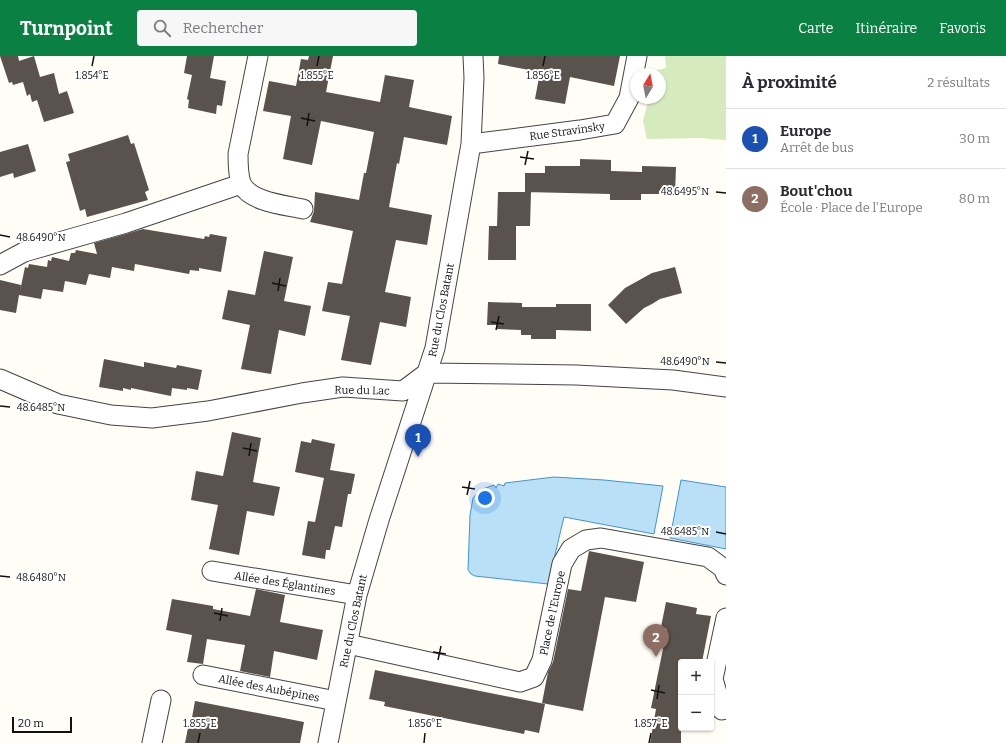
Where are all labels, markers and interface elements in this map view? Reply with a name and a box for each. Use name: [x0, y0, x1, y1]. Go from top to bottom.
search box: [137, 10, 417, 46]
text: Turnpoint: [20, 17, 113, 40]
icon: search: [151, 17, 173, 39]
text: Rechercher: [183, 19, 263, 37]
text: Carte: [798, 20, 833, 37]
text: Itinéraire: [855, 20, 917, 37]
text: Favoris: [939, 20, 986, 37]
north arrow: [630, 68, 666, 104]
text: 1.854°E: [75, 70, 109, 82]
text: 1.855°E: [300, 70, 334, 82]
text: 1.856°E: [526, 70, 560, 82]
text: À proximité: [742, 72, 837, 93]
text: 2 résultats: [927, 75, 990, 90]
street label: Rue Stravinsky: [529, 120, 606, 143]
text: Europe: [780, 122, 831, 140]
text: 1: [752, 131, 758, 146]
text: 30 m: [959, 131, 990, 146]
text: Arrêt de bus: [780, 140, 854, 155]
text: Bout'chou: [780, 182, 852, 200]
text: 48.6495°N: [661, 186, 709, 198]
text: 2: [751, 191, 759, 206]
text: 80 m: [959, 191, 990, 206]
text: École · Place de l'Europe: [780, 200, 923, 215]
text: 48.6490°N: [16, 232, 66, 244]
street label: Rue du Clos Batant: [426, 262, 457, 358]
text: 48.6490°N: [660, 356, 710, 368]
street label: Rue du Lac: [334, 384, 390, 397]
text: 48.6485°N: [17, 402, 65, 414]
pin: 1: [405, 424, 431, 457]
your location: [475, 488, 495, 508]
text: 48.6485°N: [661, 526, 709, 538]
street label: Allée des Églantines: [233, 568, 337, 598]
street label: Place de l'Europe: [537, 570, 568, 657]
text: 48.6480°N: [16, 572, 66, 584]
street label: Rue du Clos Batant: [337, 573, 370, 669]
pin: 2: [643, 624, 669, 657]
map controls: [678, 659, 714, 731]
button: +: [678, 659, 714, 695]
street label: Allée des Aubépines: [217, 672, 321, 705]
button: −: [678, 695, 714, 731]
scale bar: [12, 715, 72, 734]
text: 20 m: [18, 717, 44, 730]
text: 1.855°E: [183, 718, 217, 730]
text: 1.856°E: [408, 718, 442, 730]
text: 1.857°E: [634, 718, 668, 730]

